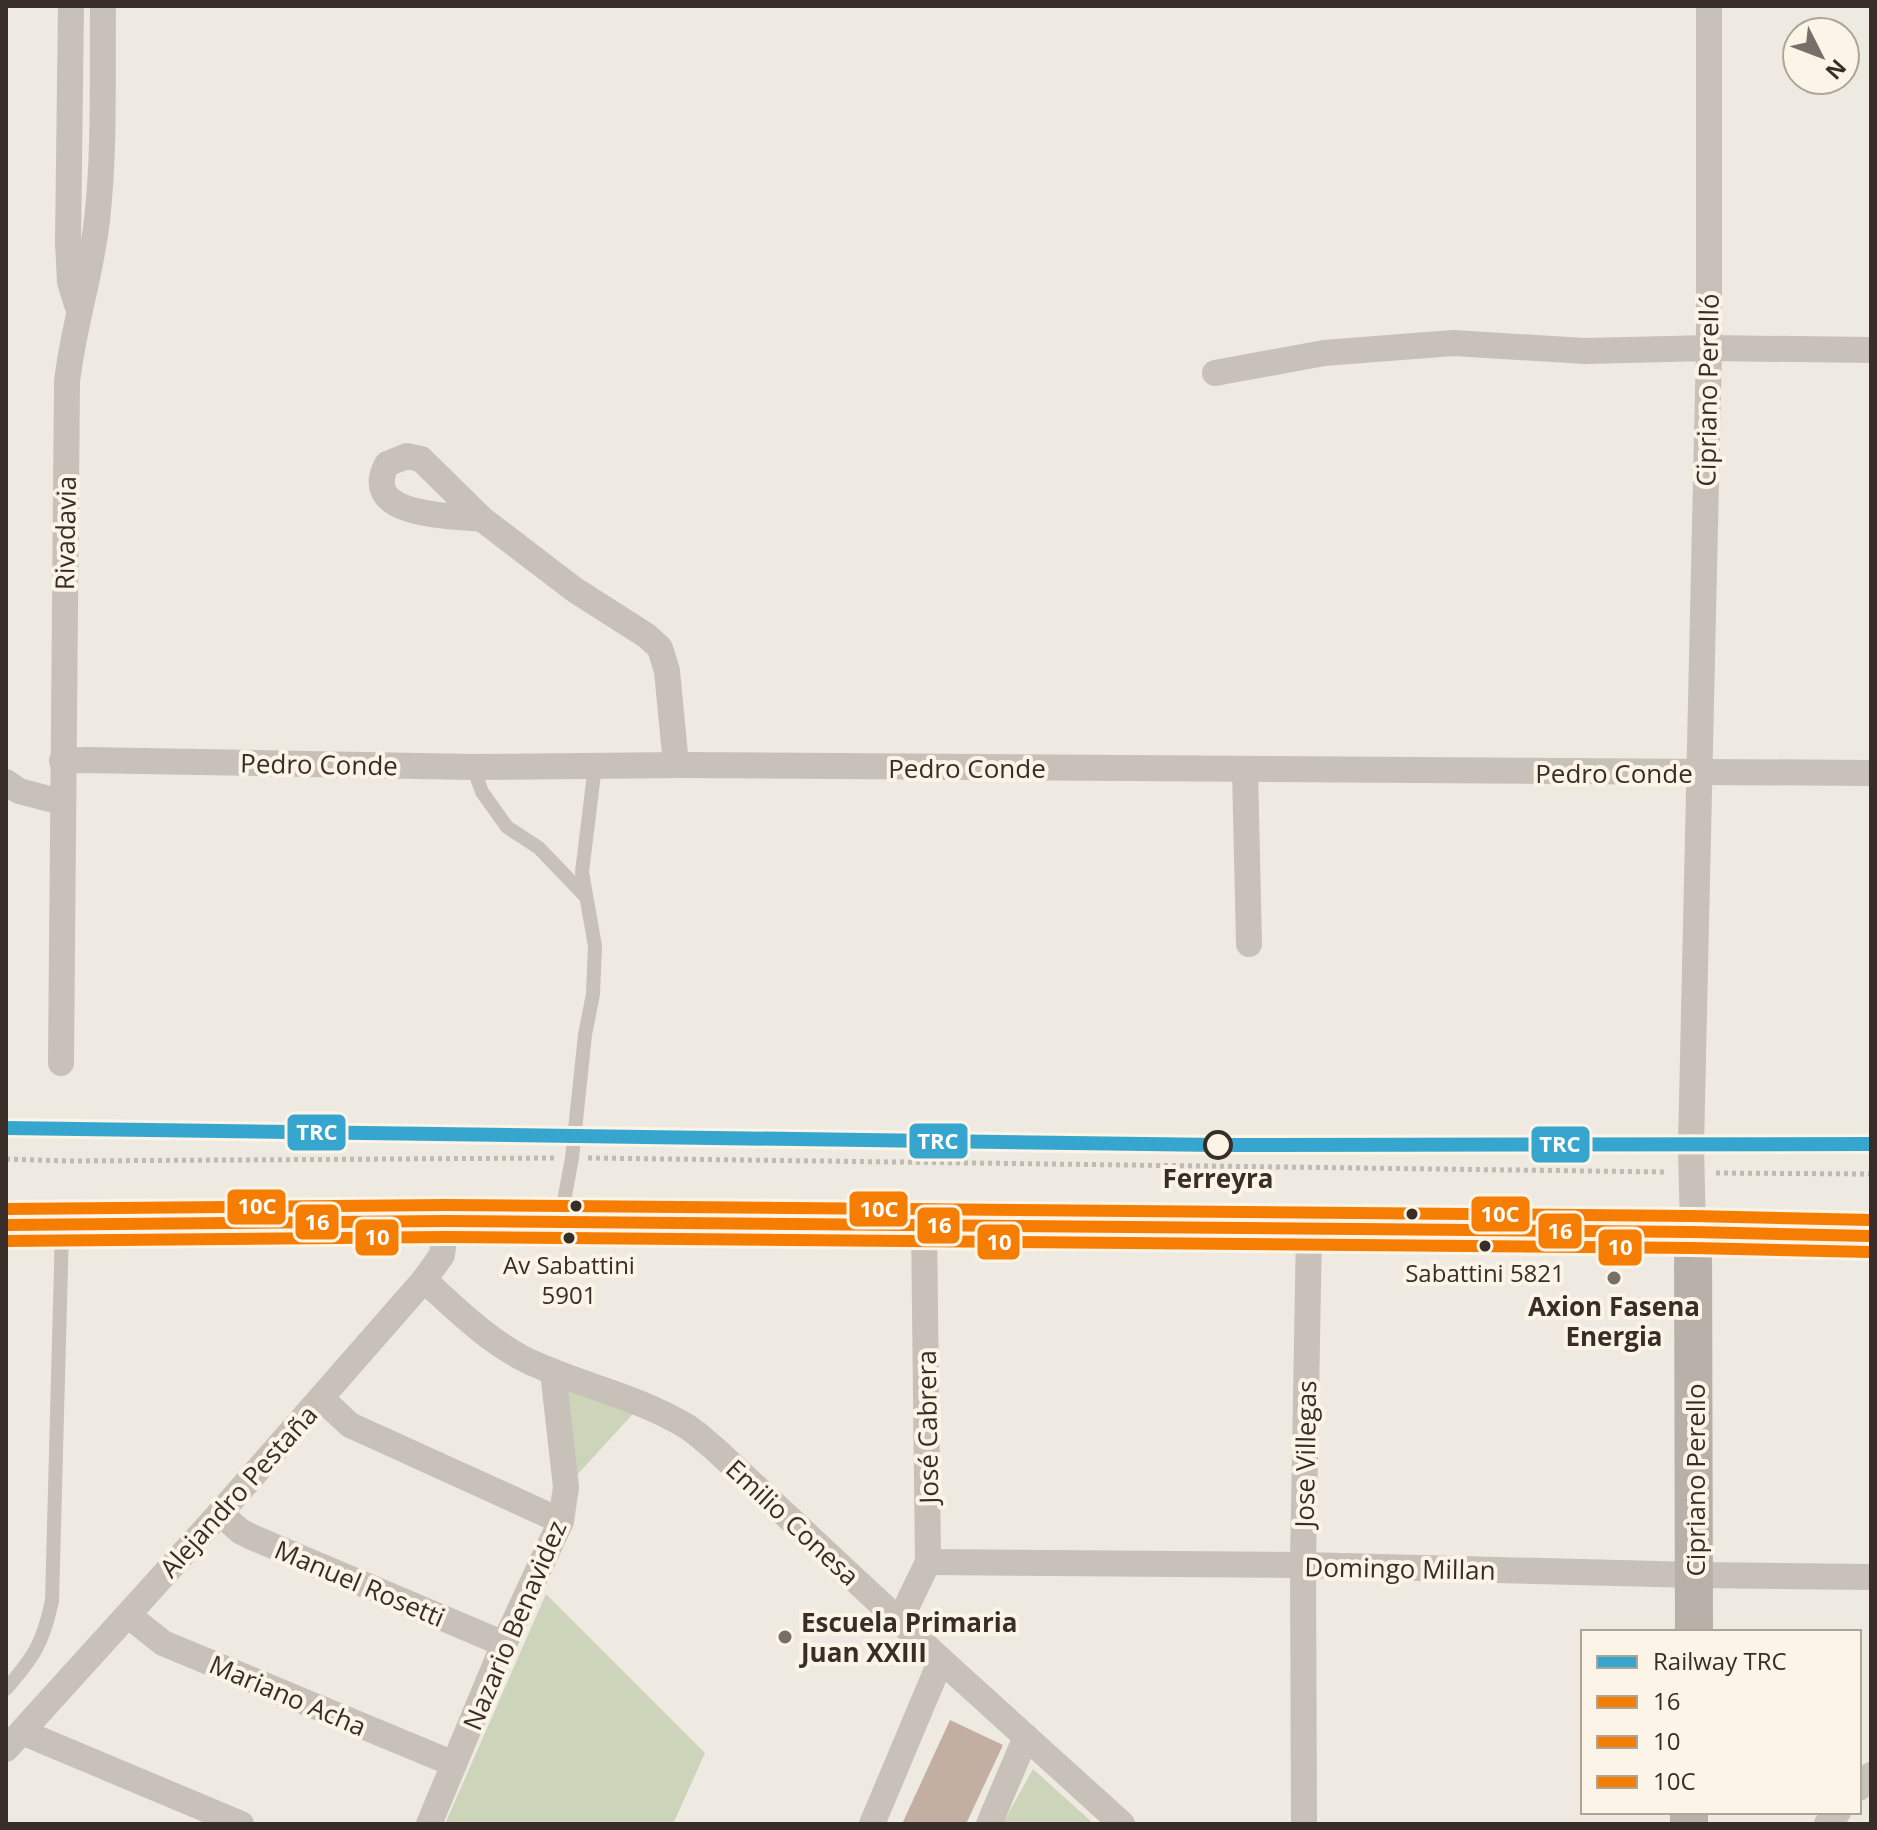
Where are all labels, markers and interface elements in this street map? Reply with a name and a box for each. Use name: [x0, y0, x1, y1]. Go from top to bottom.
north arrow: [1781, 16, 1861, 96]
text: N: [1819, 53, 1854, 87]
street label: Cipriano Perelló: [1687, 293, 1727, 487]
street label: Rivadavia: [46, 475, 84, 591]
street label: Pedro Conde: [240, 745, 398, 783]
street label: Pedro Conde: [888, 750, 1046, 786]
street label: Pedro Conde: [1535, 755, 1693, 791]
line badge: TRC: [286, 1113, 347, 1152]
text: TRC: [296, 1116, 338, 1146]
line badge: TRC: [908, 1122, 969, 1160]
text: TRC: [917, 1125, 959, 1155]
line badge: TRC: [1530, 1125, 1591, 1164]
text: TRC: [1539, 1128, 1581, 1158]
marker: Ferreyra: [1204, 1131, 1232, 1159]
place label: Ferreyra: [1163, 1160, 1273, 1196]
line badge: 10C: [226, 1188, 287, 1226]
text: 10C: [237, 1190, 277, 1220]
line badge: 10C: [848, 1190, 909, 1228]
text: 10C: [859, 1193, 899, 1223]
line badge: 10C: [1470, 1195, 1531, 1233]
unlabelled marker: [568, 1198, 584, 1214]
text: 10C: [1480, 1198, 1520, 1228]
line badge: 16: [294, 1203, 340, 1241]
text: 16: [304, 1206, 330, 1236]
line badge: 16: [916, 1206, 961, 1245]
unlabelled marker: [1404, 1206, 1420, 1222]
text: 16: [926, 1209, 952, 1239]
line badge: 16: [1537, 1212, 1583, 1250]
text: 16: [1547, 1215, 1573, 1245]
line badge: 10: [354, 1218, 400, 1257]
text: 10: [364, 1221, 390, 1251]
line badge: 10: [976, 1223, 1021, 1261]
text: 10: [986, 1226, 1012, 1256]
line badge: 10: [1597, 1228, 1643, 1267]
marker: Av Sabattini 5901: [561, 1230, 577, 1246]
text: 10: [1607, 1231, 1633, 1261]
marker: Sabattini 5821: [1477, 1238, 1493, 1254]
place label: Av Sabattini 5901: [503, 1248, 635, 1311]
place label: Sabattini 5821: [1405, 1256, 1565, 1289]
marker: Axion Fasena Energia: [1605, 1269, 1623, 1287]
place label: Axion Fasena Energia: [1528, 1288, 1700, 1354]
street label: José Cabrera: [908, 1350, 946, 1507]
street label: Jose Villegas: [1286, 1380, 1324, 1531]
street label: Cipriano Perello: [1677, 1383, 1713, 1577]
street label: Alejandro Pestaña: [151, 1397, 325, 1585]
street label: Emilio Conesa: [719, 1451, 867, 1593]
street label: Nazario Benavidez: [454, 1515, 574, 1735]
street label: Manuel Rosetti: [269, 1531, 451, 1635]
street label: Domingo Millan: [1304, 1548, 1496, 1588]
place label: Escuela Primaria Juan XXIII: [799, 1604, 1017, 1670]
marker: Escuela Primaria Juan XXIII: [776, 1628, 794, 1646]
legend: [1581, 1630, 1861, 1814]
text: Railway TRC: [1653, 1644, 1787, 1677]
street label: Mariano Acha: [204, 1646, 372, 1744]
text: 16: [1653, 1684, 1680, 1717]
text: 10: [1653, 1724, 1680, 1757]
text: 10C: [1653, 1764, 1696, 1797]

